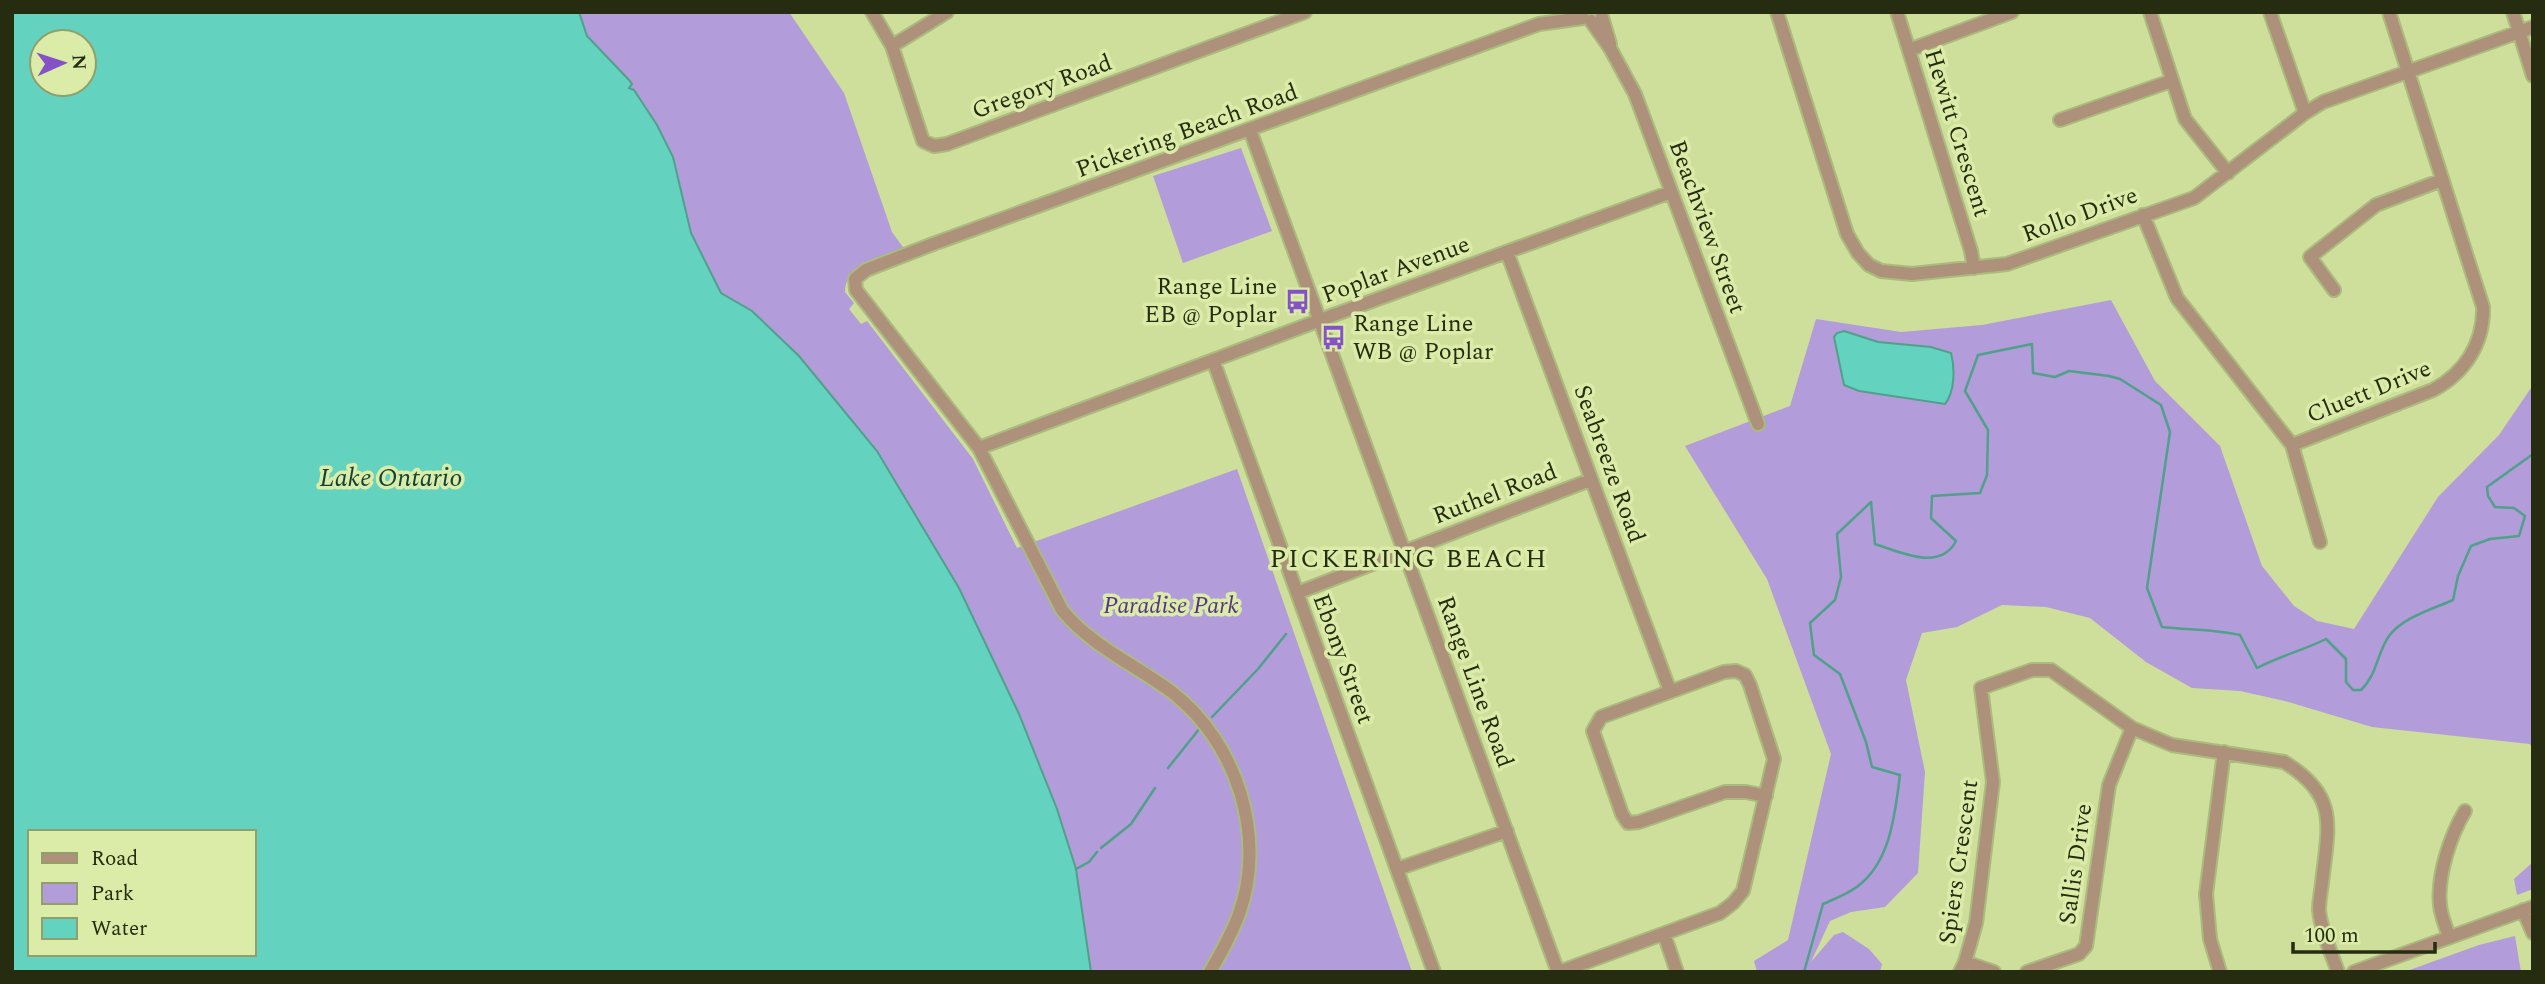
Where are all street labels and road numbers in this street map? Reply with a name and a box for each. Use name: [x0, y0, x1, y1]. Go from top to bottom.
street label: Hewitt Crescent: [1914, 44, 2000, 222]
street label: Gregory Road: [967, 45, 1117, 129]
street label: Pickering Beach Road: [1071, 74, 1303, 188]
street label: Beachview Street: [1659, 135, 1755, 319]
street label: Rollo Drive: [2017, 177, 2143, 253]
street label: Poplar Avenue: [1317, 227, 1475, 313]
street label: Cluett Drive: [2301, 351, 2437, 433]
street label: Seabreeze Road: [1564, 380, 1654, 548]
street label: Ruthel Road: [1428, 454, 1562, 534]
street label: Ebony Street: [1303, 589, 1383, 729]
street label: Range Line Road: [1427, 591, 1523, 773]
street label: Spiers Crescent: [1930, 777, 1988, 947]
street label: Sallis Drive: [2050, 801, 2102, 927]

